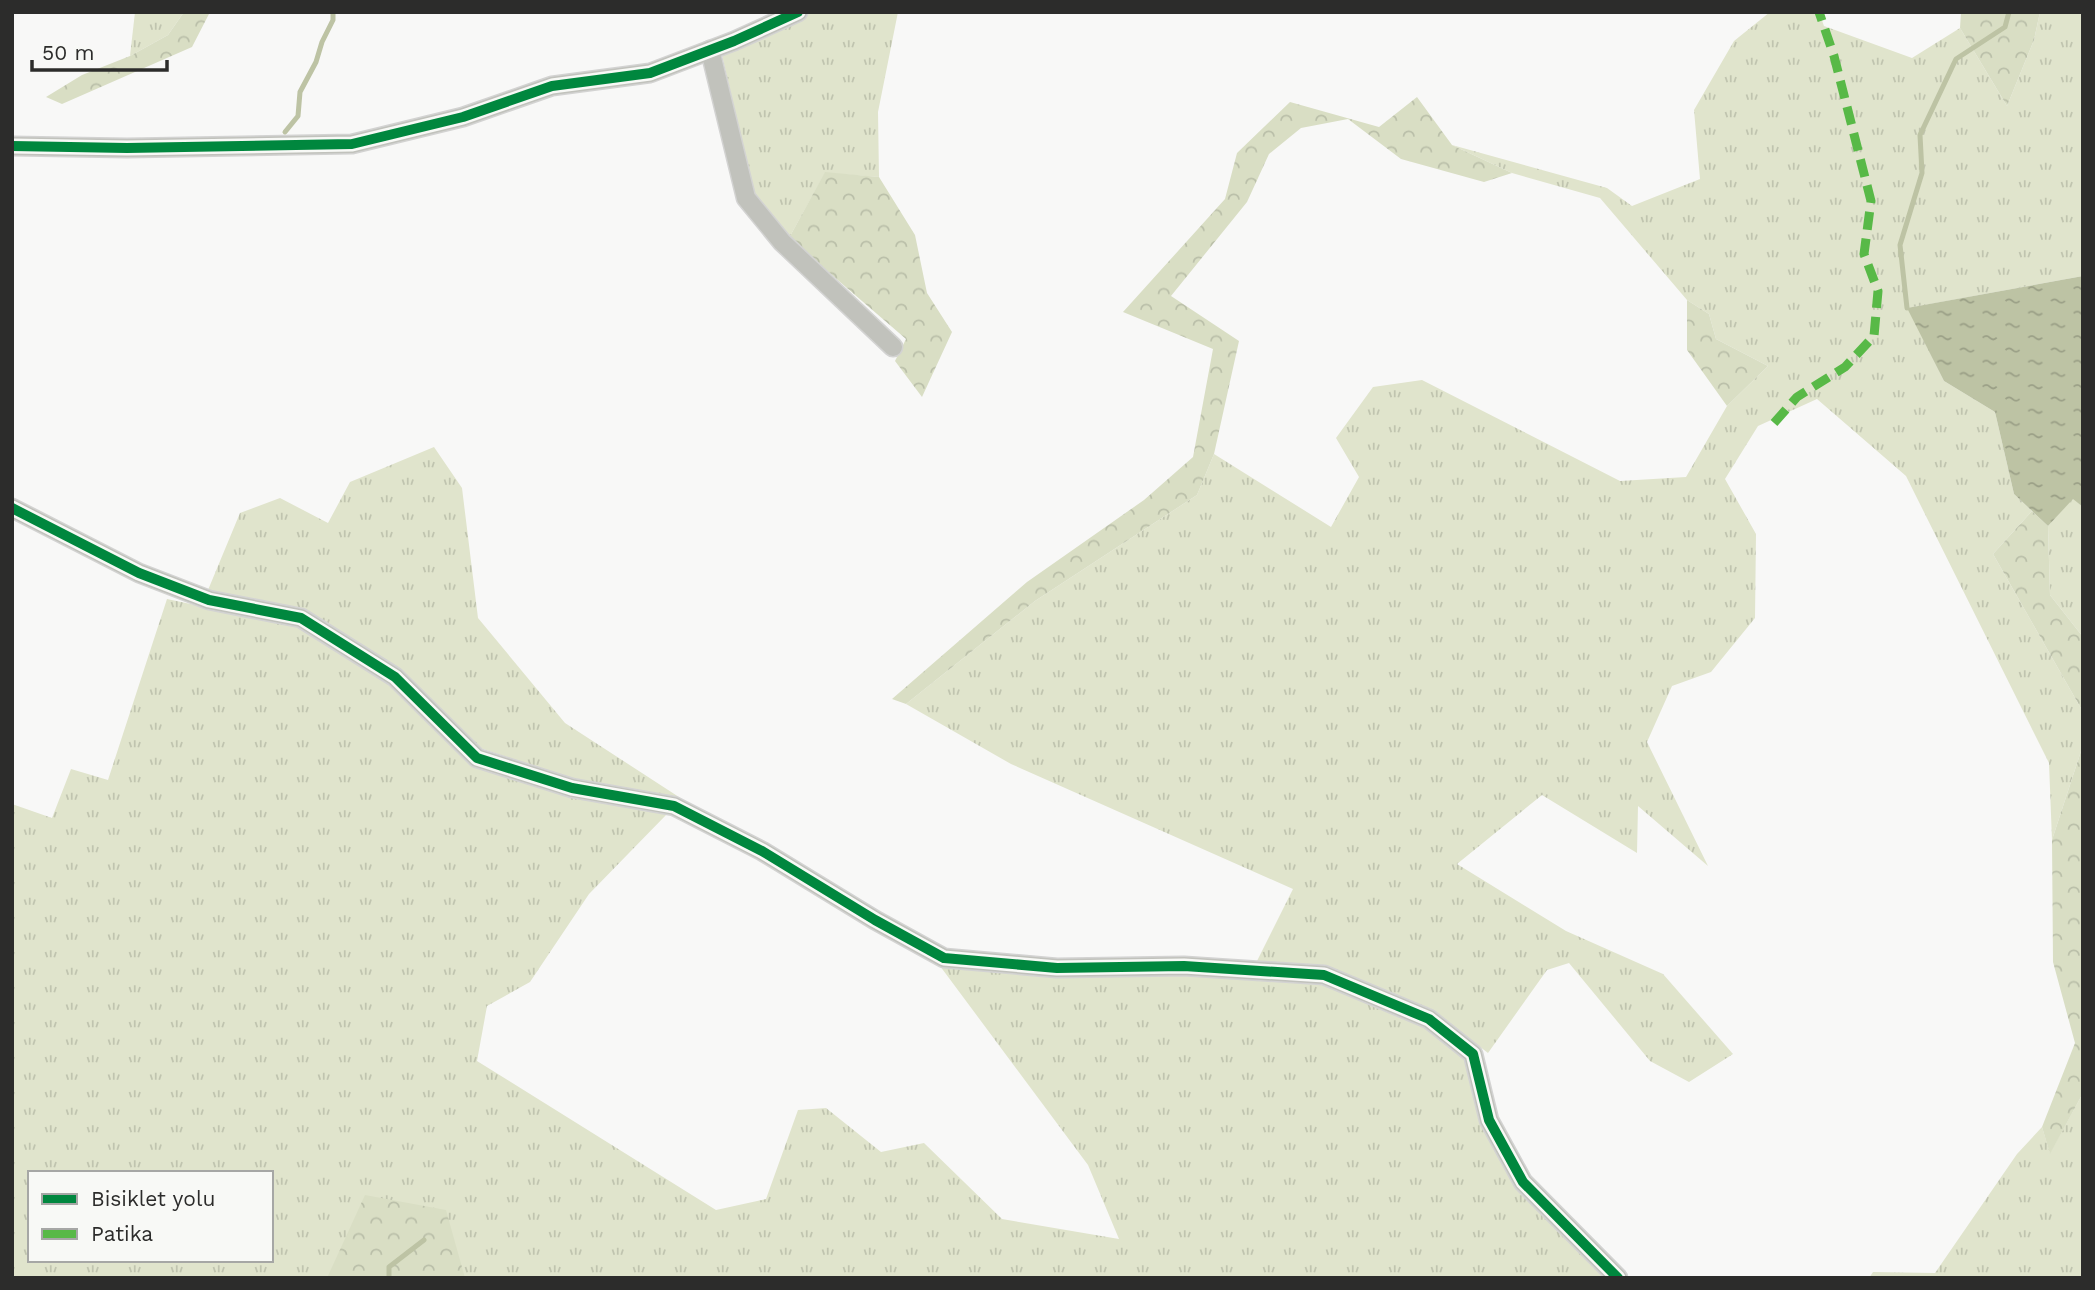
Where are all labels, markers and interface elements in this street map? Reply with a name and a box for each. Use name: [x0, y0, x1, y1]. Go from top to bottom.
scale bar: [32, 28, 166, 72]
text: 50 m: [42, 40, 94, 65]
legend: [28, 1171, 273, 1262]
text: Bisiklet yolu: [91, 1186, 215, 1211]
text: Patika: [91, 1221, 153, 1246]

